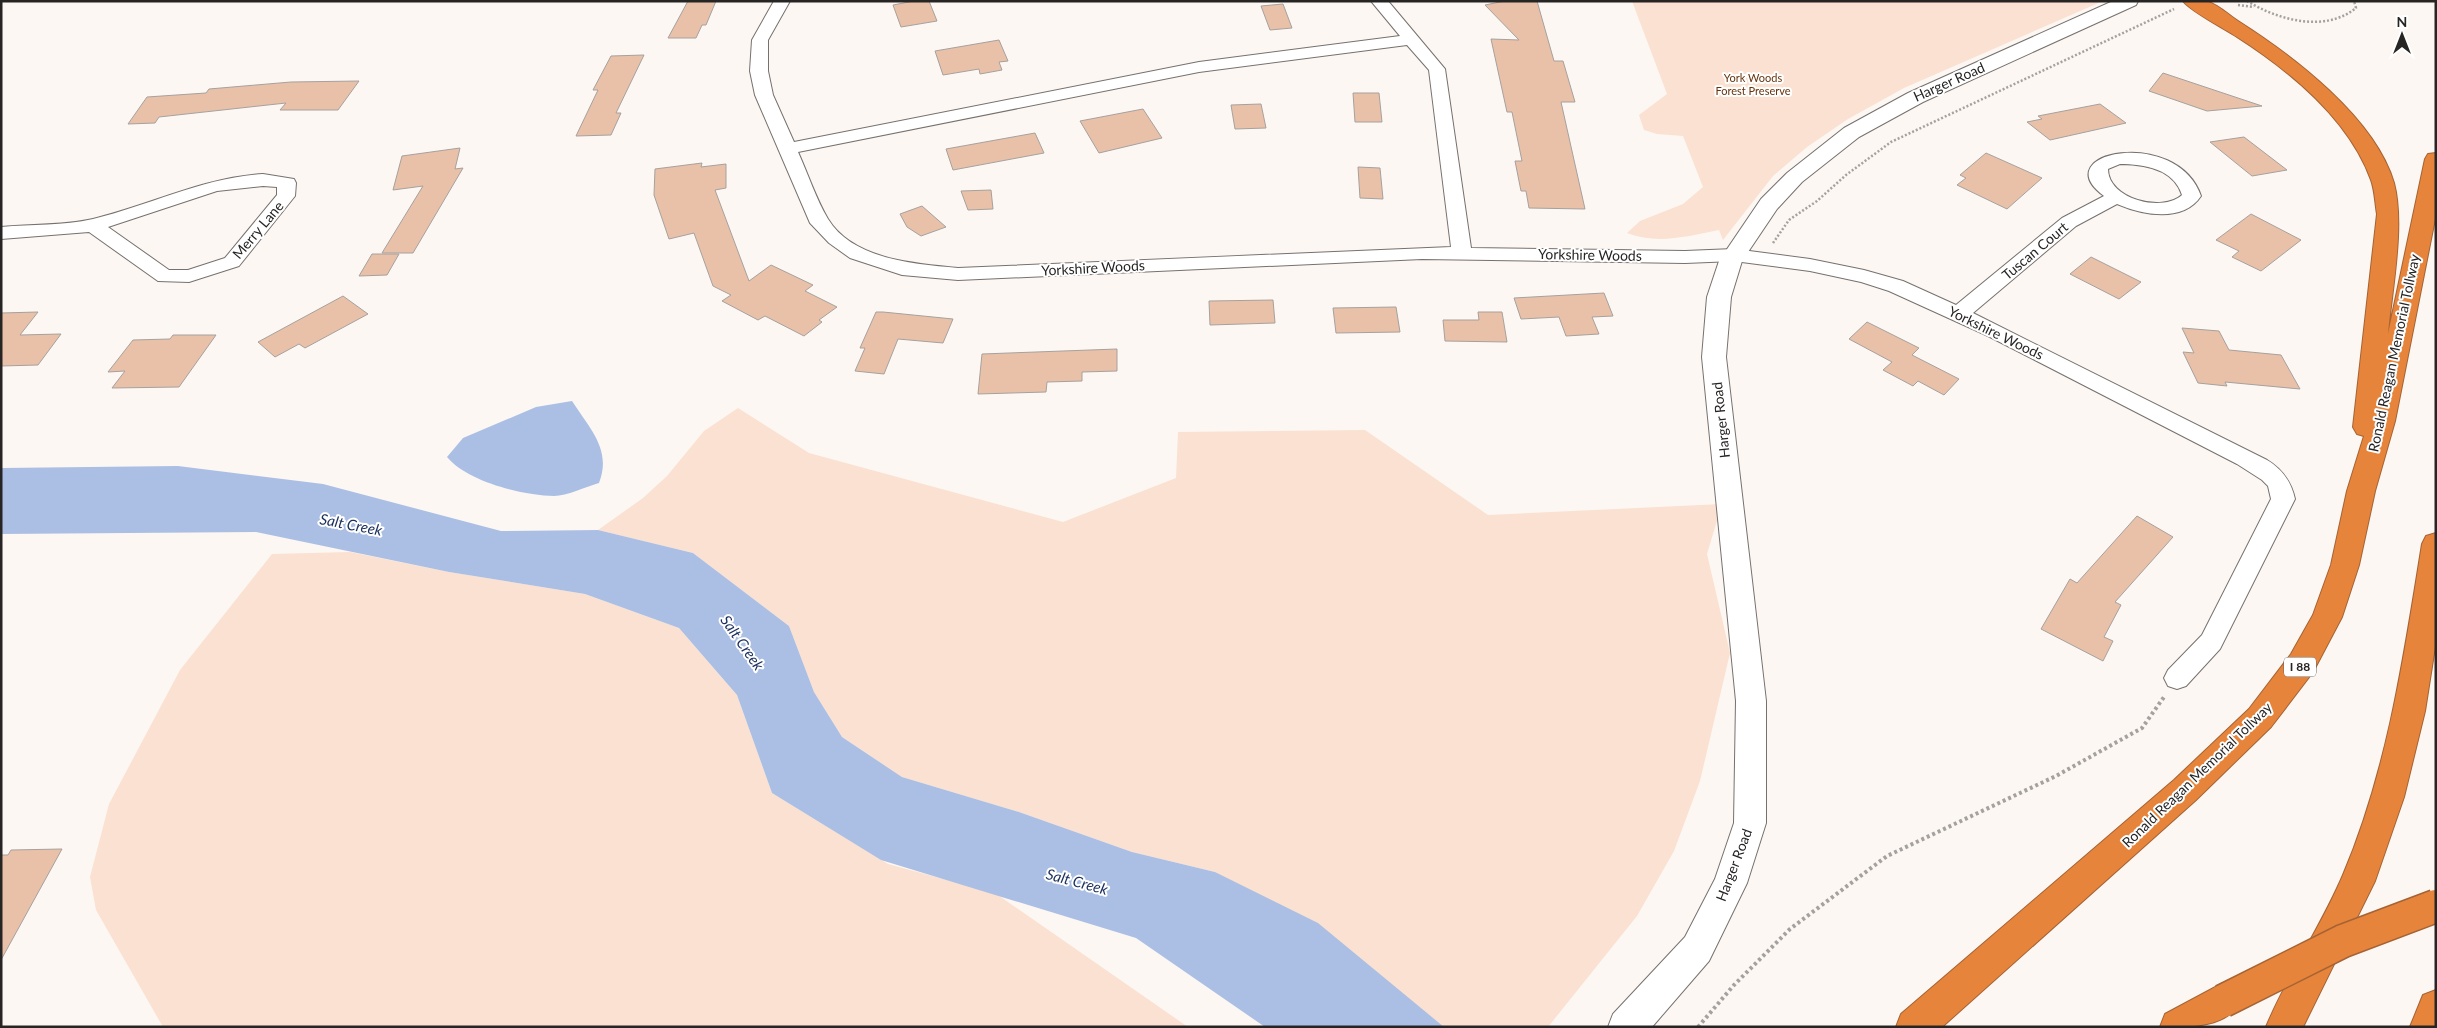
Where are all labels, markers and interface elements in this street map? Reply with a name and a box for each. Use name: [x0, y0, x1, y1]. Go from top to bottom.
north arrow: [2377, 10, 2427, 60]
text: N: [2397, 13, 2407, 30]
street label: Harger Road: [1910, 58, 1987, 105]
park label: York Woods Forest Preserve: [1715, 71, 1791, 97]
street label: Merry Lane: [229, 197, 287, 262]
street label: Tuscan Court: [1998, 218, 2071, 283]
street label: Yorkshire Woods: [1538, 245, 1642, 264]
street label: Ronald Reagan Memorial Tollway: [2364, 252, 2423, 453]
street label: Yorkshire Woods: [1041, 256, 1145, 279]
street label: Yorkshire Woods: [1946, 302, 2047, 363]
street label: Harger Road: [1708, 381, 1733, 459]
water label: Salt Creek: [319, 509, 385, 539]
water label: Salt Creek: [717, 611, 769, 674]
road number: I 88: [2284, 658, 2316, 676]
street label: Ronald Reagan Memorial Tollway: [2118, 698, 2276, 851]
street label: Harger Road: [1712, 826, 1755, 904]
water label: Salt Creek: [1044, 864, 1111, 898]

